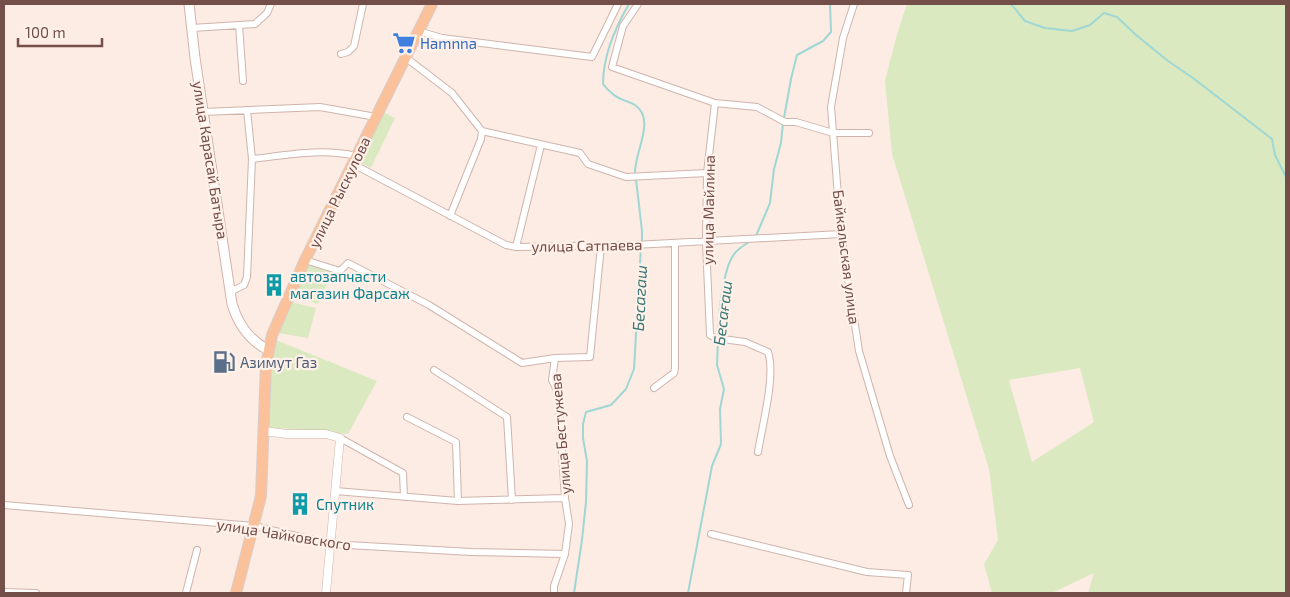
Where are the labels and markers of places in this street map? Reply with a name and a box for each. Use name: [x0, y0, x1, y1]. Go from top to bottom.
supermarket icon: Hamnna: [391, 30, 417, 56]
place label: Hamnna: [420, 34, 477, 52]
place label: автозапчасти магазин Фарсаж: [290, 267, 410, 302]
building icon: автозапчасти магазин Фарсаж: [261, 272, 287, 298]
fuel station icon: Азимут Газ: [211, 349, 237, 375]
place label: Азимут Газ: [240, 353, 317, 372]
building icon: Спутник: [287, 491, 313, 517]
place label: Спутник: [316, 495, 374, 514]

